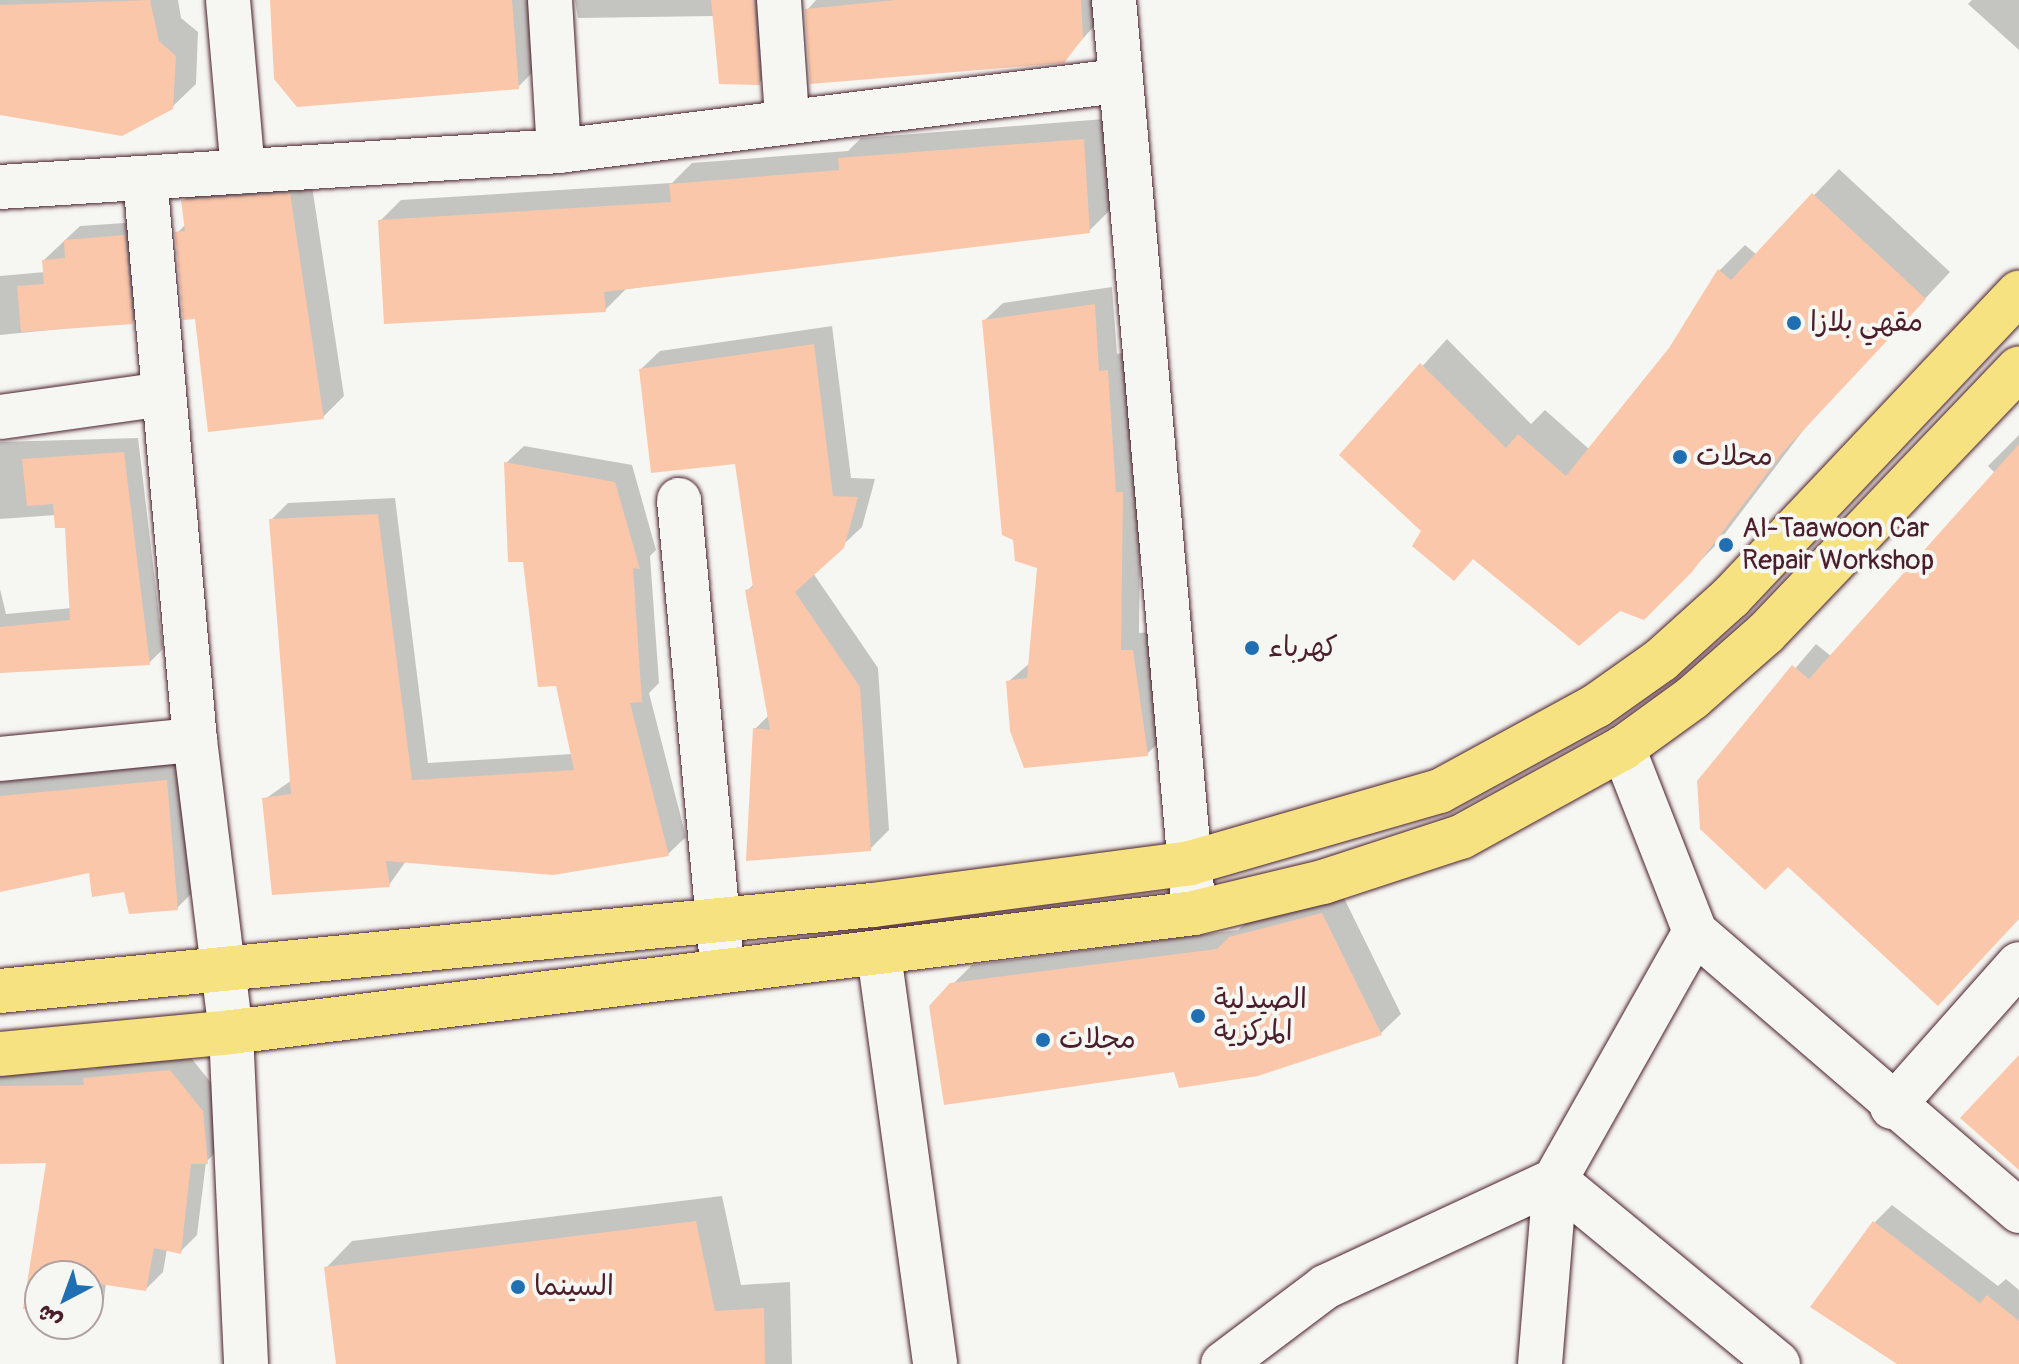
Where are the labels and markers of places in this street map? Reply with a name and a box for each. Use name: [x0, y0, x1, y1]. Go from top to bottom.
place label: مقهي بلازا: [1810, 306, 1923, 340]
marker: مقهي بلازا: [1785, 314, 1803, 332]
place label: محلات: [1696, 440, 1773, 474]
marker: محلات: [1671, 448, 1689, 466]
place label: Al-Taawoon Car Repair Workshop: [1742, 512, 1934, 578]
marker: Al-Taawoon Car Repair Workshop: [1717, 536, 1735, 554]
place label: كهرباء: [1268, 631, 1338, 665]
marker: كهرباء: [1243, 639, 1261, 657]
place label: الصيدلية المركزية: [1214, 983, 1307, 1049]
marker: الصيدلية المركزية: [1189, 1007, 1207, 1025]
place label: مجلات: [1059, 1023, 1136, 1057]
marker: مجلات: [1034, 1031, 1052, 1049]
place label: السينما: [534, 1270, 614, 1304]
marker: السينما: [509, 1278, 527, 1296]

